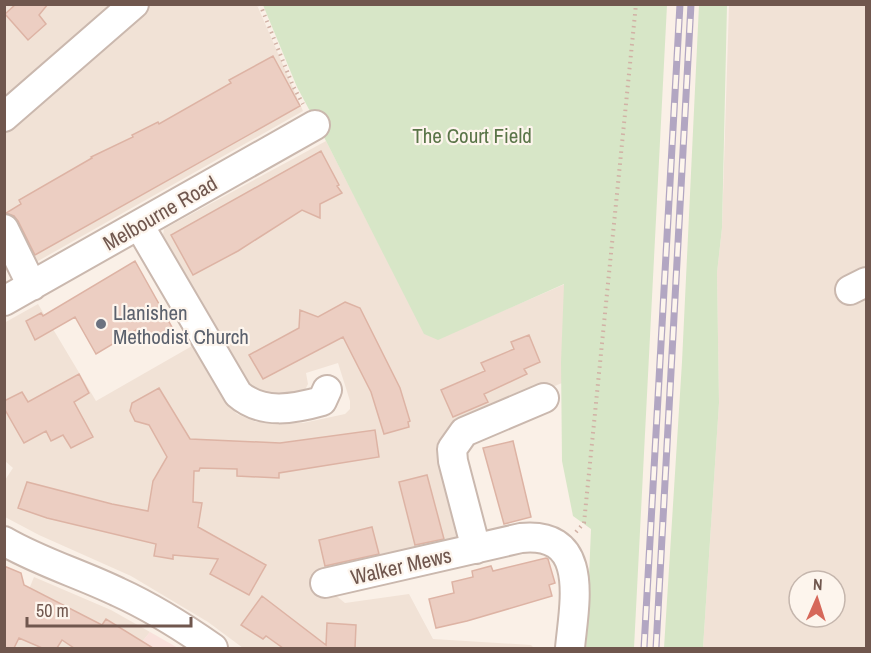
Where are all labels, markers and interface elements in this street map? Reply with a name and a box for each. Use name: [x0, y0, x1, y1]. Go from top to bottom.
park label: The Court Field: [412, 121, 532, 150]
street label: Melbourne Road: [98, 169, 222, 257]
place label: Llanishen Methodist Church: [113, 298, 249, 351]
marker: Llanishen Methodist Church: [94, 317, 108, 331]
street label: Walker Mews: [348, 540, 454, 592]
north arrow: [787, 569, 847, 629]
text: N: [812, 573, 823, 595]
scale bar: [27, 590, 190, 628]
text: 50 m: [36, 598, 69, 623]

